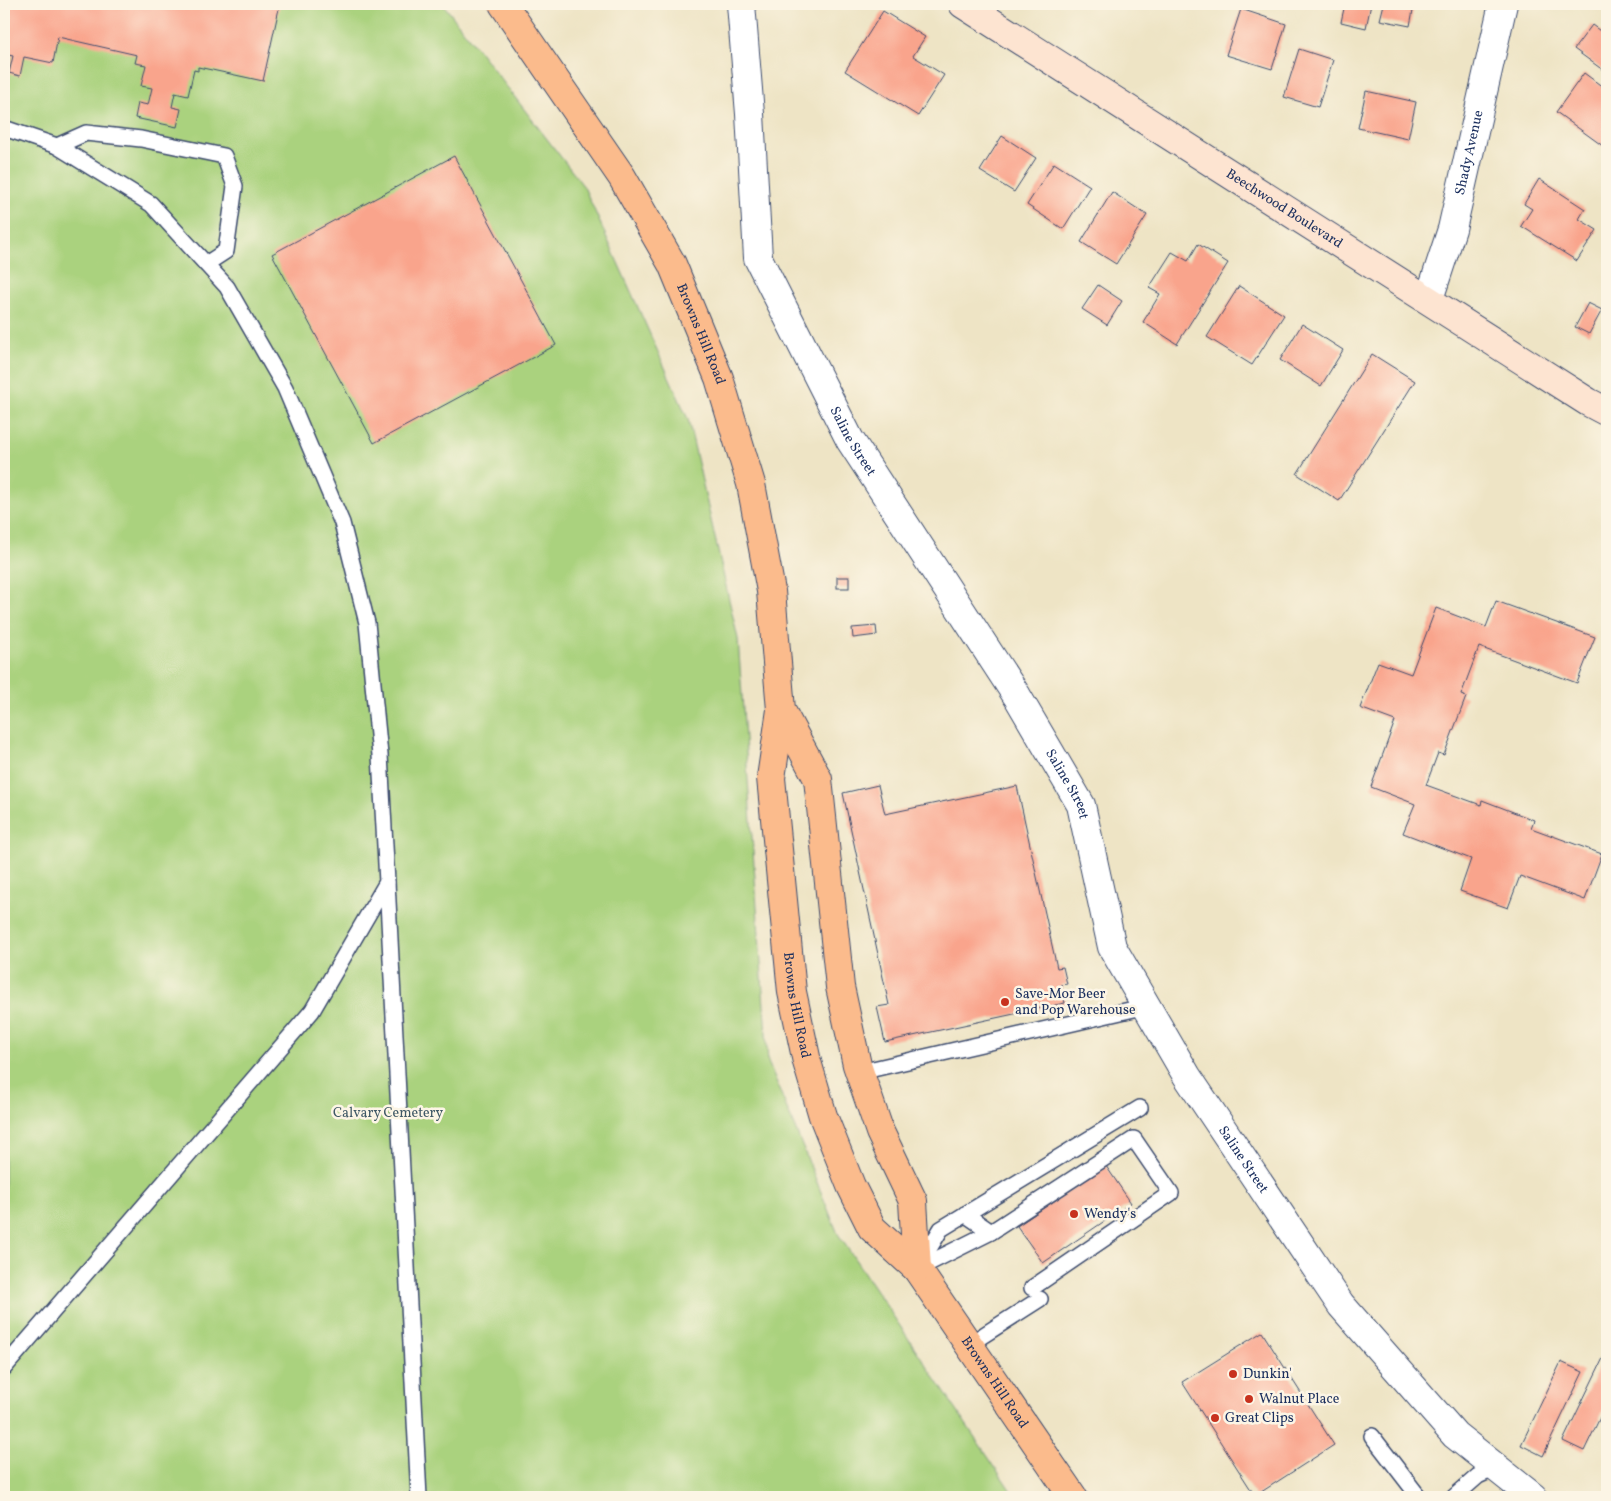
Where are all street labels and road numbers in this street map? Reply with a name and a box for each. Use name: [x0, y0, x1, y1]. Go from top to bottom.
street label: Shady Avenue: [1450, 108, 1488, 197]
street label: Beechwood Boulevard: [1222, 164, 1346, 253]
street label: Browns Hill Road: [672, 281, 730, 387]
street label: Saline Street: [825, 403, 881, 480]
street label: Saline Street: [1041, 746, 1093, 821]
street label: Browns Hill Road: [779, 951, 815, 1060]
street label: Saline Street: [1214, 1122, 1273, 1197]
street label: Browns Hill Road: [956, 1333, 1033, 1432]

